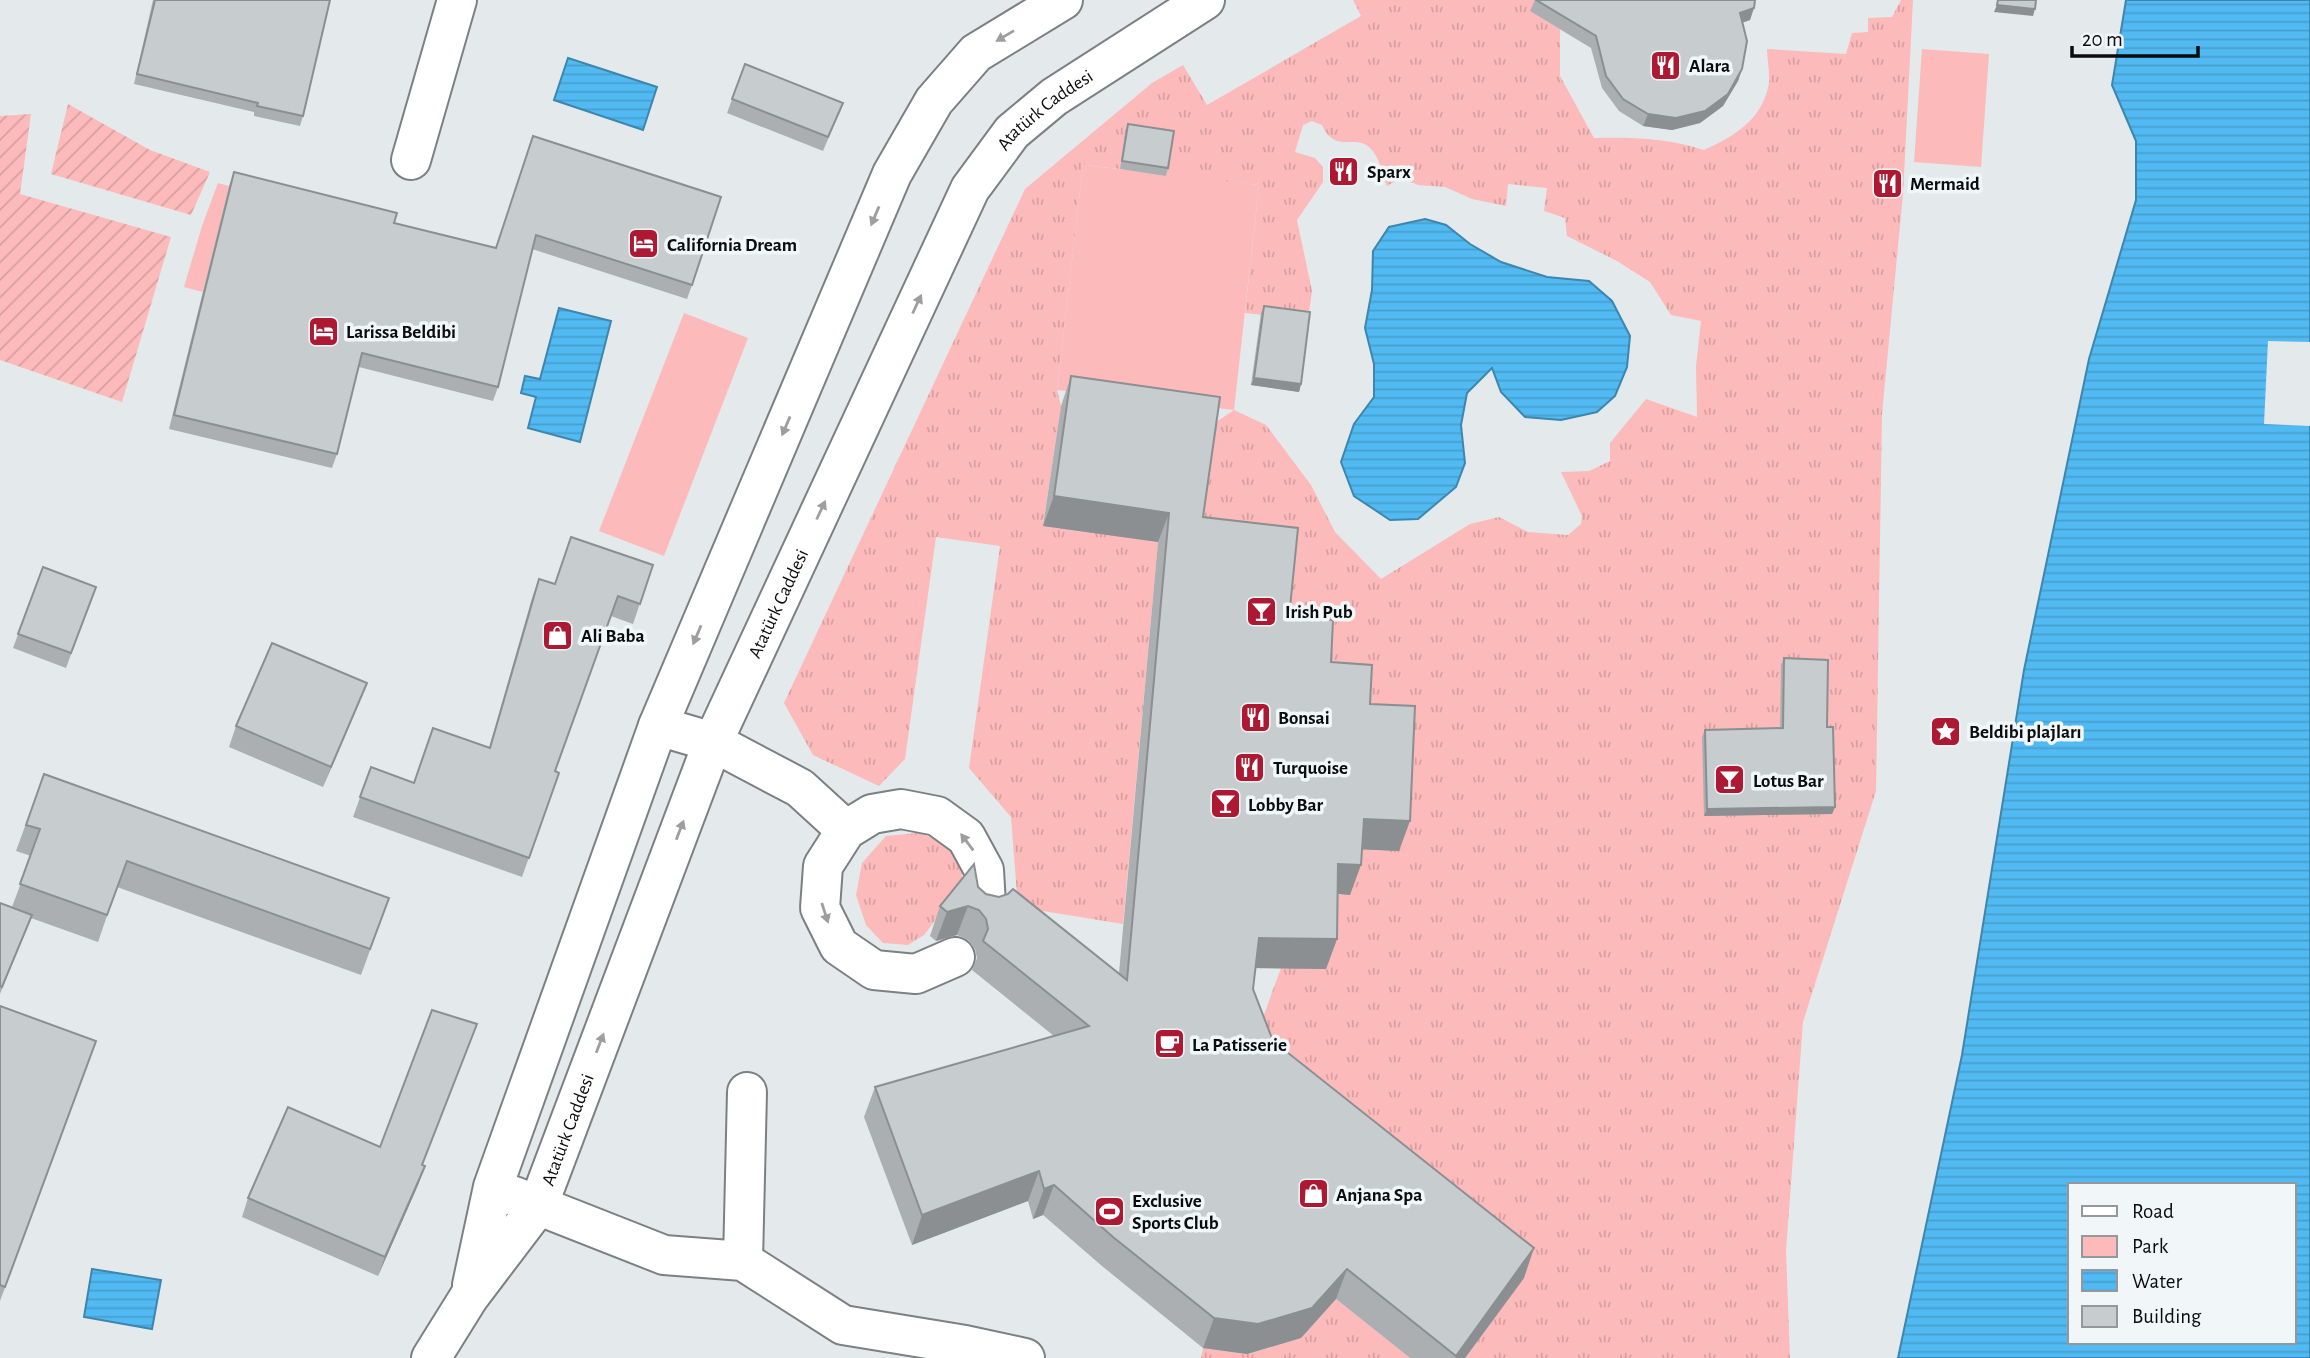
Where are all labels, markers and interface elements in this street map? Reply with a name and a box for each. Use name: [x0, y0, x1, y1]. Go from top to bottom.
scale bar: [2072, 14, 2198, 58]
one-way arrow: [995, 29, 1014, 42]
text: 20 m: [2082, 29, 2123, 50]
restaurant icon: Alara: [1649, 48, 1683, 82]
place label: Alara: [1689, 57, 1730, 76]
street label: Atatürk Caddesi: [994, 67, 1097, 154]
restaurant icon: Sparx: [1327, 154, 1361, 188]
place label: Sparx: [1367, 163, 1411, 182]
restaurant icon: Mermaid: [1870, 166, 1904, 200]
place label: Mermaid: [1910, 175, 1980, 194]
one-way arrow: [869, 206, 880, 227]
hotel icon: California Dream: [627, 227, 661, 261]
place label: California Dream: [667, 236, 797, 255]
one-way arrow: [912, 293, 923, 314]
hotel icon: Larissa Beldibi: [306, 314, 340, 348]
place label: Larissa Beldibi: [346, 323, 456, 342]
one-way arrow: [780, 416, 791, 437]
one-way arrow: [815, 500, 827, 520]
street label: Atatürk Caddesi: [745, 546, 812, 661]
bar icon: Irish Pub: [1245, 594, 1279, 628]
place label: Irish Pub: [1285, 603, 1353, 622]
shop icon: Ali Baba: [541, 618, 575, 652]
one-way arrow: [691, 625, 703, 645]
place label: Ali Baba: [581, 627, 645, 646]
restaurant icon: Bonsai: [1238, 700, 1272, 734]
place label: Bonsai: [1278, 709, 1330, 728]
place icon: Beldibi plajları: [1929, 714, 1963, 748]
place label: Beldibi plajları: [1969, 723, 2081, 742]
restaurant icon: Turquoise: [1233, 750, 1267, 784]
place label: Turquoise: [1273, 759, 1348, 778]
bar icon: Lotus Bar: [1713, 763, 1747, 797]
place label: Lotus Bar: [1753, 772, 1824, 791]
bar icon: Lobby Bar: [1208, 787, 1242, 821]
place label: Lobby Bar: [1248, 796, 1324, 815]
one-way arrow: [675, 819, 686, 840]
one-way arrow: [960, 833, 974, 851]
one-way arrow: [820, 903, 830, 924]
cafe icon: La Patisserie: [1152, 1027, 1186, 1061]
one-way arrow: [594, 1032, 605, 1053]
place label: La Patisserie: [1192, 1036, 1287, 1055]
street label: Atatürk Caddesi: [539, 1071, 598, 1188]
shop icon: Anjana Spa: [1296, 1177, 1330, 1211]
legend: [2068, 1183, 2296, 1344]
place label: Anjana Spa: [1336, 1186, 1422, 1205]
place label: Exclusive Sports Club: [1132, 1192, 1219, 1233]
sports icon: Exclusive Sports Club: [1092, 1194, 1126, 1228]
text: Road: [2132, 1201, 2174, 1222]
text: Park: [2132, 1236, 2169, 1257]
text: Water: [2132, 1271, 2182, 1292]
text: Building: [2132, 1306, 2202, 1327]

